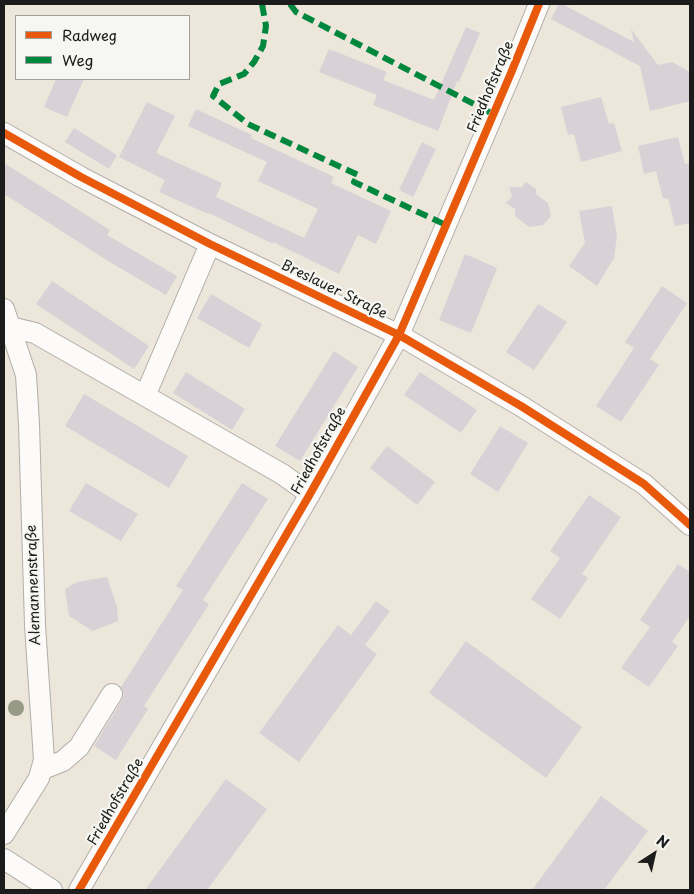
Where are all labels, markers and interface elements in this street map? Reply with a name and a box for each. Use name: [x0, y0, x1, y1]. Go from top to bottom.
legend: [15, 15, 190, 80]
text: Radweg: [62, 23, 117, 46]
street label: Friedhofstraße: [464, 39, 518, 135]
text: Weg: [62, 48, 93, 71]
street label: Breslauer Straße: [278, 257, 390, 323]
street label: Friedhofstraße: [288, 404, 350, 498]
street label: Alemannenstraße: [23, 524, 45, 646]
street label: Friedhofstraße: [84, 756, 148, 848]
north arrow: [629, 829, 679, 879]
text: N: [652, 830, 673, 853]

